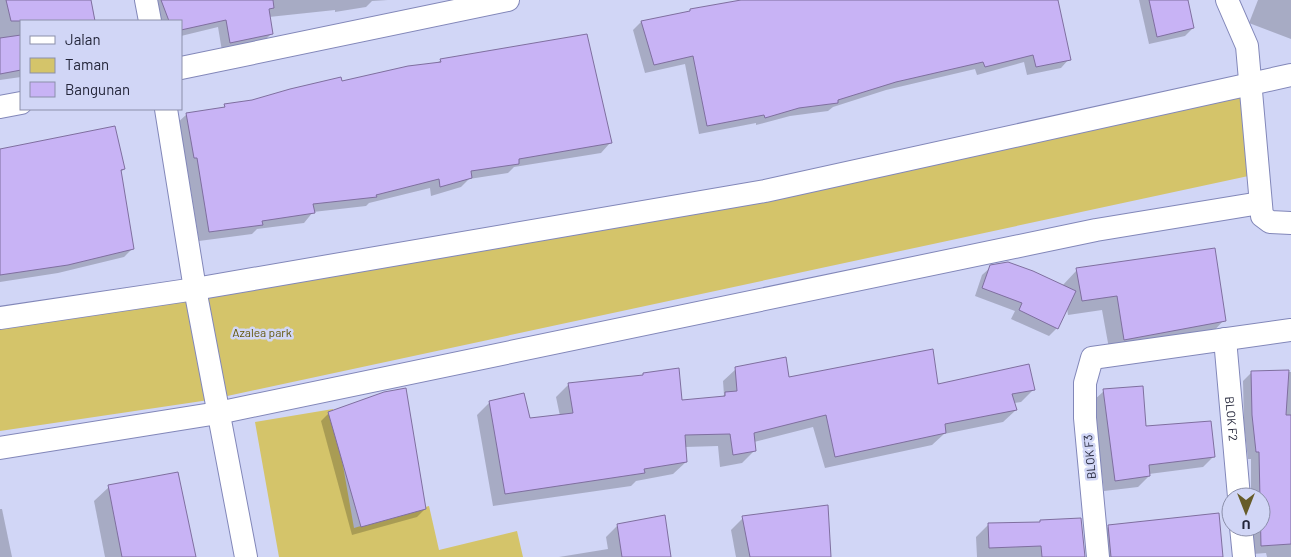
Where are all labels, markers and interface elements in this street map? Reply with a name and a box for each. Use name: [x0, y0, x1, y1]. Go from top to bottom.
legend: [20, 20, 182, 110]
text: Jalan: [65, 30, 101, 48]
text: Taman: [65, 55, 109, 73]
text: Bangunan: [65, 80, 130, 98]
park label: Azalea park: [232, 325, 292, 339]
street label: BLOK F2: [1223, 396, 1241, 442]
street label: BLOK F3: [1080, 434, 1098, 480]
north arrow: [1221, 487, 1271, 537]
text: U: [1241, 517, 1250, 534]

